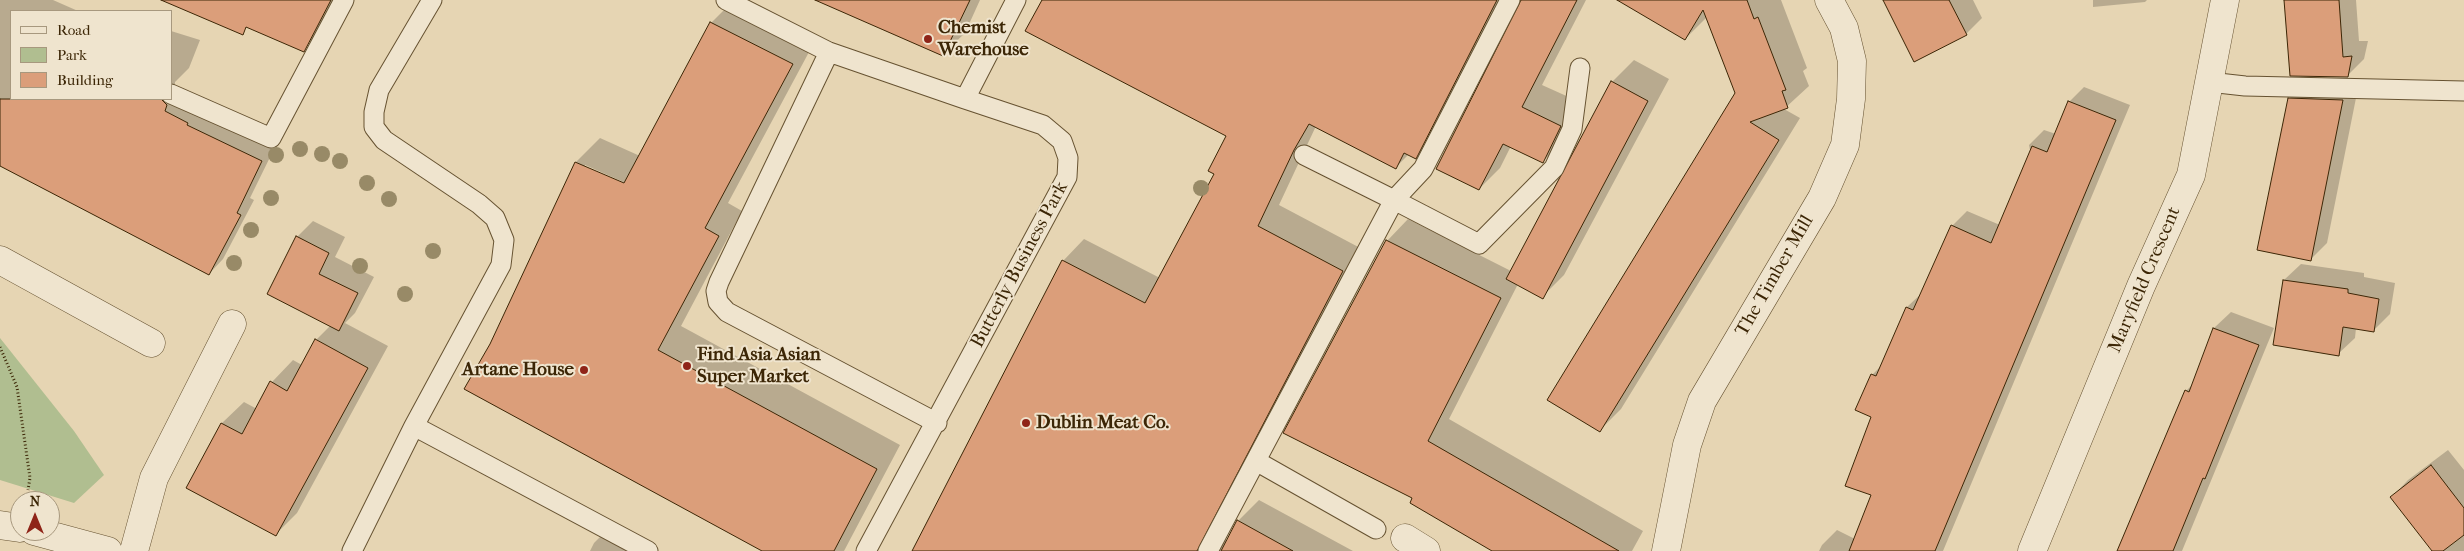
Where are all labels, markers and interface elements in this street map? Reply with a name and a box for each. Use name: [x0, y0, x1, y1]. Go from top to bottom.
legend: [10, 10, 172, 100]
place label: Chemist Warehouse: [938, 17, 1029, 61]
text: Road: [57, 21, 90, 39]
marker: Chemist Warehouse: [922, 33, 934, 45]
text: Park: [57, 46, 87, 64]
text: Building: [57, 71, 113, 89]
street label: Butterly Business Park: [967, 178, 1073, 352]
street label: Maryfield Crescent: [2104, 204, 2186, 356]
street label: The Timber Mill: [1731, 211, 1819, 341]
place label: Find Asia Asian Super Market: [697, 344, 821, 388]
place label: Artane House: [462, 359, 574, 381]
marker: Find Asia Asian Super Market: [681, 360, 693, 372]
marker: Artane House: [578, 364, 590, 376]
place label: Dublin Meat Co.: [1036, 412, 1169, 434]
marker: Dublin Meat Co.: [1020, 417, 1032, 429]
north arrow: [10, 491, 60, 541]
text: N: [30, 493, 40, 510]

